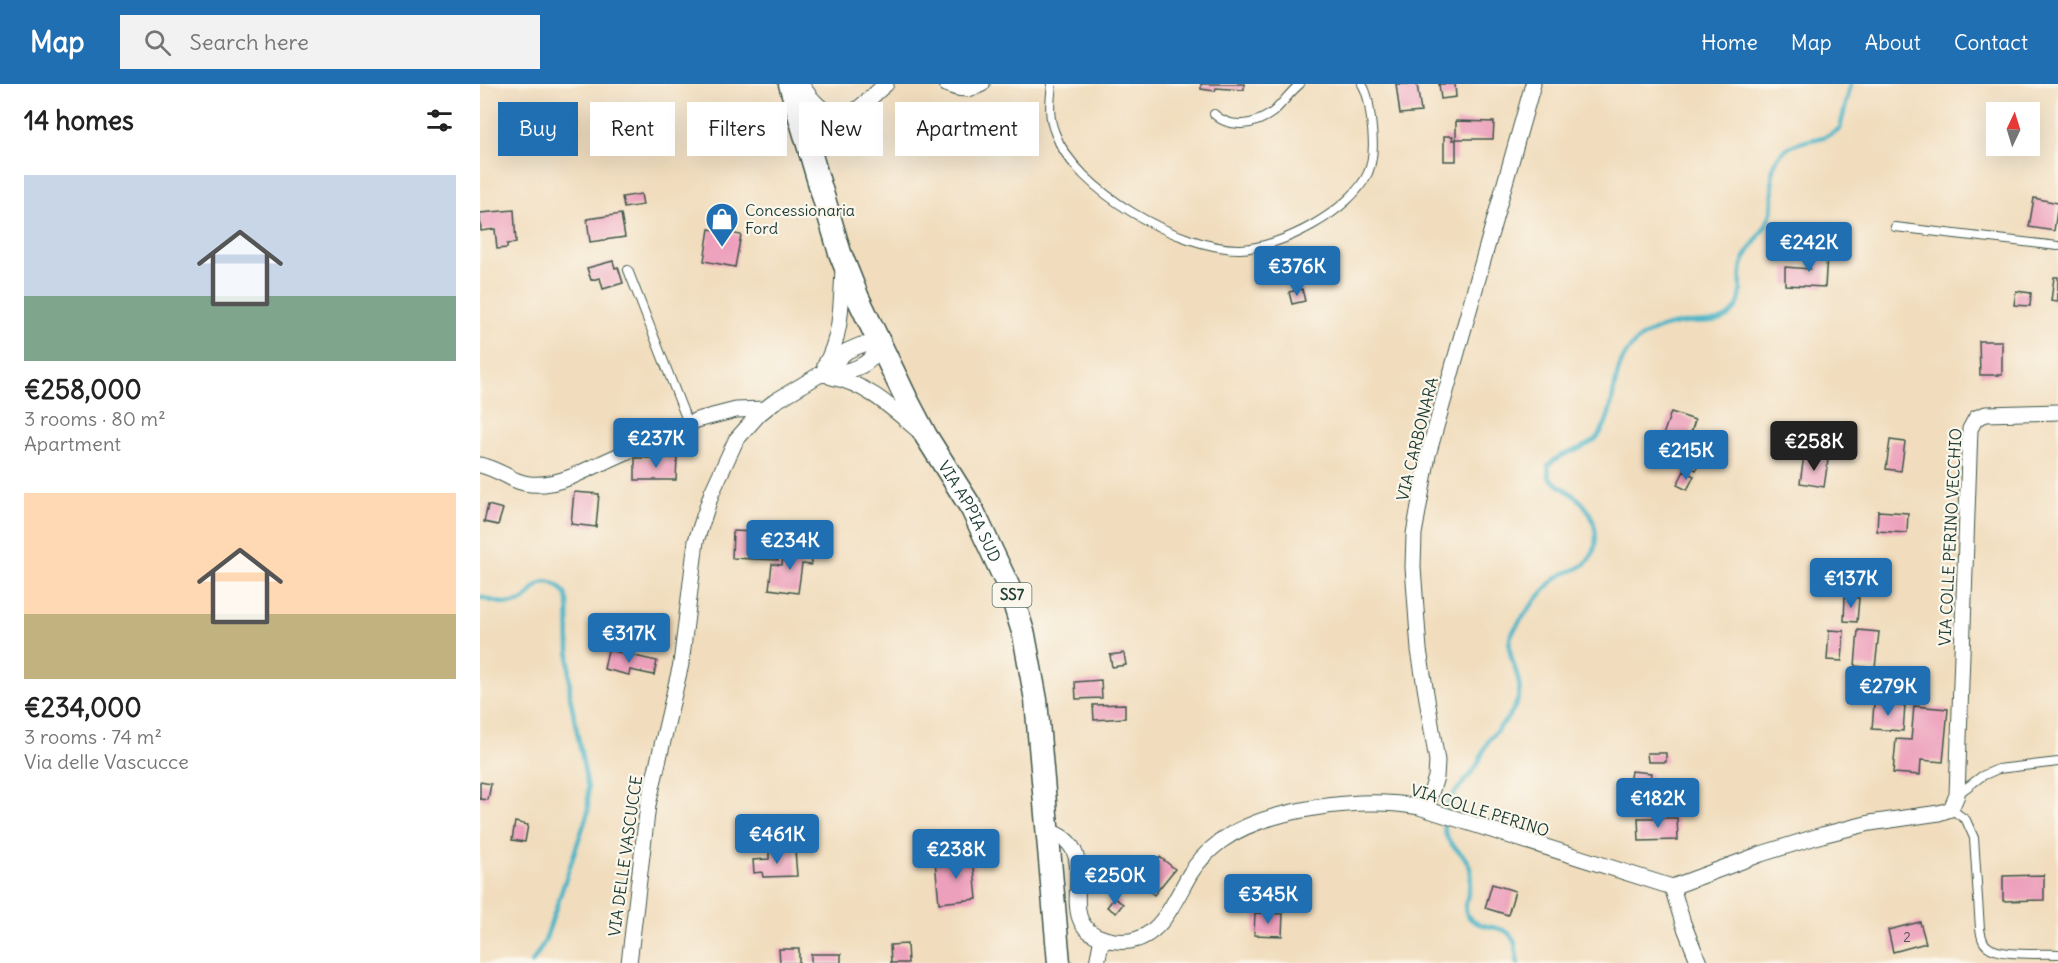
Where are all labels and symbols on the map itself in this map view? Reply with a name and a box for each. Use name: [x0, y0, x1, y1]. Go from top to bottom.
north arrow: [1986, 102, 2040, 156]
place label: Concessionaria Ford: [745, 200, 855, 238]
shop icon: Concessionaria Ford: [704, 201, 740, 248]
pin: €242K: [1767, 222, 1851, 273]
pin: €376K: [1255, 246, 1339, 297]
street label: VIA CARBONARA: [1392, 375, 1442, 503]
pin: €237K: [614, 418, 698, 469]
pin: €258K: [1772, 421, 1856, 472]
street label: VIA COLLE PERINO VECCHIO: [1934, 428, 1966, 646]
pin: €215K: [1644, 430, 1728, 481]
street label: VIA APPIA SUD: [934, 457, 1005, 565]
pin: €234K: [748, 520, 832, 571]
pin: €137K: [1809, 558, 1893, 609]
road number: SS7: [992, 583, 1032, 607]
pin: €317K: [587, 613, 671, 664]
pin: €279K: [1846, 666, 1930, 717]
street label: VIA DELLE VASCUCCE: [604, 774, 646, 938]
pin: €182K: [1616, 778, 1700, 829]
street label: VIA COLLE PERINO: [1408, 779, 1552, 841]
pin: €461K: [735, 814, 819, 865]
pin: €238K: [914, 829, 998, 880]
pin: €250K: [1073, 855, 1157, 906]
pin: €345K: [1226, 874, 1310, 925]
house number: 2: [1903, 928, 1911, 946]

